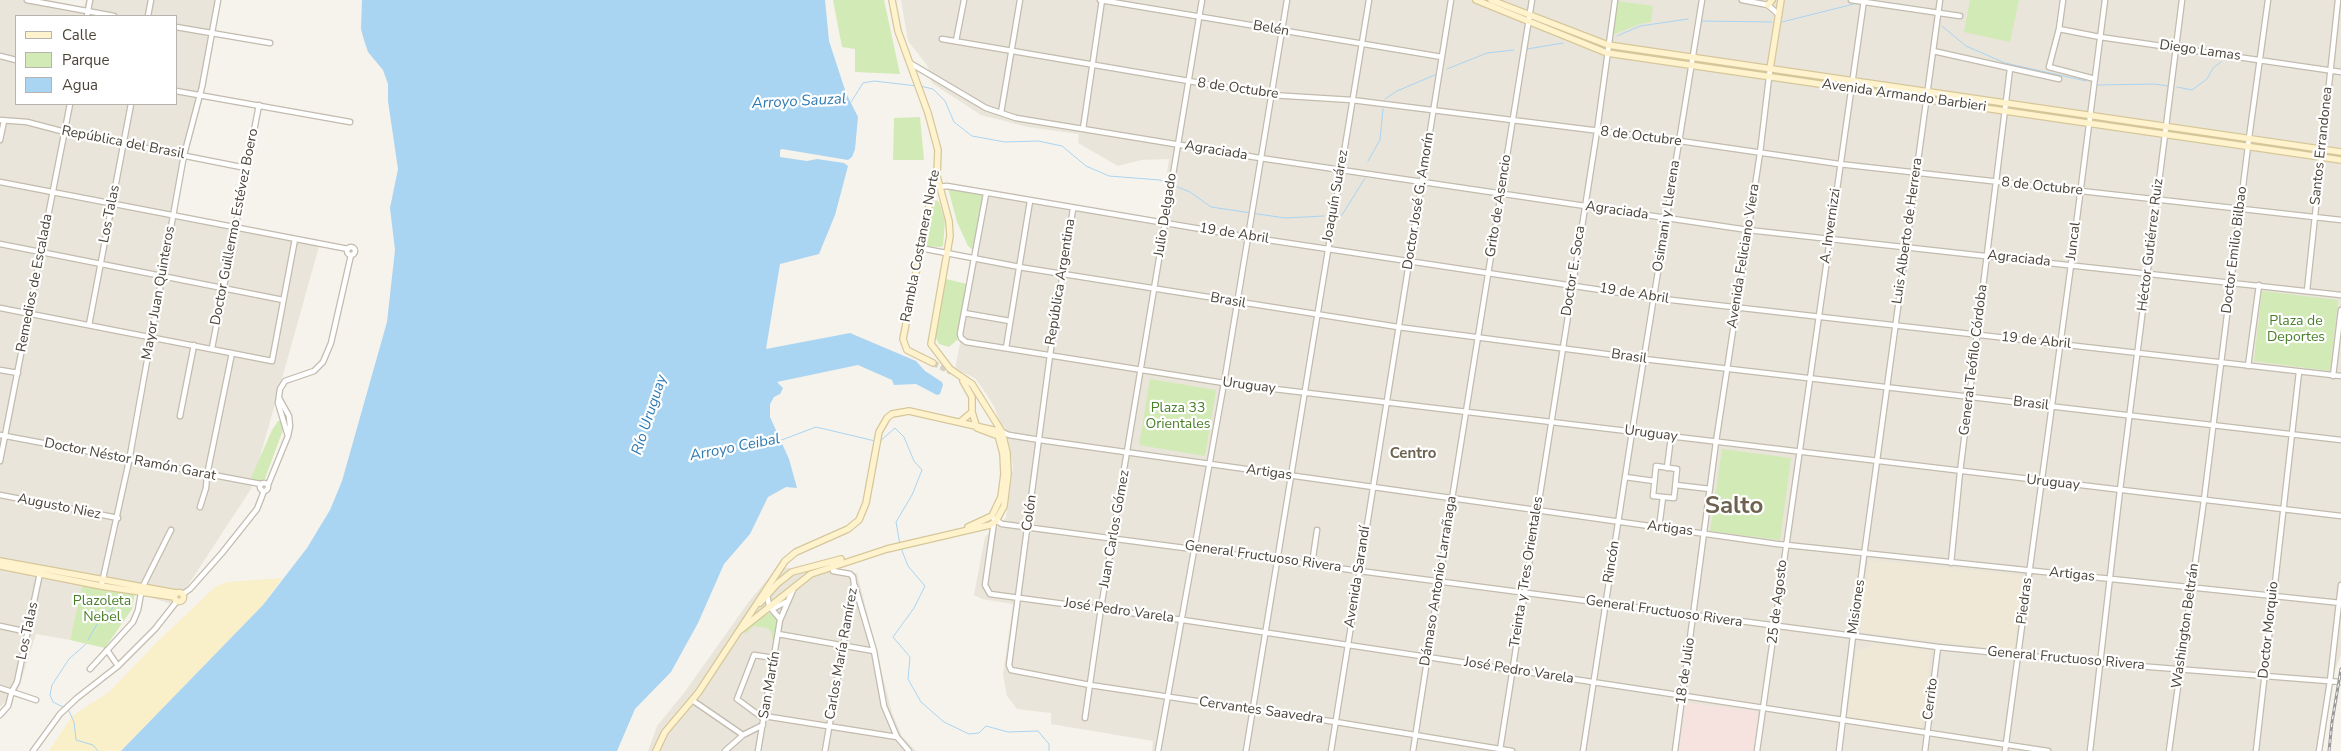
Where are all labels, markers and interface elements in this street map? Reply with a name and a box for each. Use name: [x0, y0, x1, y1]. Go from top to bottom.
legend: [15, 15, 178, 105]
street label: Belén: [1252, 18, 1290, 40]
text: Calle: [62, 25, 97, 45]
street label: Diego Lamas: [2158, 37, 2242, 65]
text: Parque: [62, 50, 110, 70]
text: Agua: [62, 75, 98, 95]
street label: 8 de Octubre: [1196, 75, 1280, 103]
street label: Avenida Armando Barbieri: [1821, 76, 1987, 116]
street label: Santos Errandonea: [2307, 86, 2337, 206]
water label: Arroyo Sauzal: [751, 91, 847, 113]
street label: República del Brasil: [60, 123, 186, 163]
street label: 8 de Octubre: [1599, 124, 1683, 150]
street label: Doctor Guillermo Estévez Boero: [208, 127, 262, 327]
street label: Doctor José G. Amorín: [1400, 131, 1438, 271]
street label: Agraciada: [1183, 138, 1249, 164]
street label: Joaquín Suárez: [1320, 149, 1352, 243]
street label: Grito de Asencio: [1483, 154, 1515, 258]
street label: Luis Alberto de Herrera: [1889, 157, 1927, 305]
street label: Osimani y Llerena: [1650, 159, 1684, 273]
street label: Rambla Costanera Norte: [898, 168, 944, 324]
street label: Julio Delgado: [1151, 172, 1181, 258]
street label: 8 de Octubre: [2000, 174, 2084, 200]
street label: Héctor Gutiérrez Ruiz: [2135, 178, 2167, 312]
street label: Avenida Feliciano Viera: [1724, 182, 1764, 330]
street label: Los Talas: [96, 184, 124, 244]
street label: Doctor Emilio Bilbao: [2219, 185, 2251, 315]
street label: A. Invernizzi: [1817, 187, 1845, 265]
street label: Agraciada: [1584, 198, 1650, 224]
street label: Remedios de Escalada: [13, 212, 57, 354]
street label: República Argentina: [1043, 218, 1079, 346]
street label: 19 de Abril: [1198, 220, 1270, 248]
street label: Juncal: [2063, 221, 2085, 261]
street label: Mayor Juan Quinteros: [139, 225, 179, 361]
street label: Doctor E. Soca: [1559, 225, 1589, 317]
street label: Agraciada: [1987, 247, 2051, 271]
street label: 19 de Abril: [1598, 280, 1670, 308]
street label: General Teófilo Córdoba: [1956, 284, 1992, 436]
street label: Brasil: [1209, 290, 1247, 312]
park label: Plaza de Deportes: [2267, 314, 2325, 347]
street label: 19 de Abril: [2000, 329, 2072, 353]
street label: Brasil: [1610, 346, 1648, 368]
water label: Río Uruguay: [629, 373, 671, 457]
street label: Uruguay: [1221, 374, 1277, 398]
street label: Brasil: [2012, 393, 2050, 415]
park label: Plaza 33 Orientales: [1146, 401, 1210, 434]
street label: Uruguay: [1623, 422, 1679, 446]
water label: Arroyo Ceibal: [688, 430, 782, 466]
street label: Doctor Néstor Ramón Garat: [43, 435, 217, 485]
district label: Centro: [1390, 445, 1436, 463]
street label: Artigas: [1245, 461, 1293, 485]
street label: Juan Carlos Gómez: [1096, 469, 1134, 589]
street label: Uruguay: [2025, 472, 2081, 494]
street label: Augusto Niez: [16, 491, 102, 523]
district label: Salto: [1705, 493, 1763, 521]
street label: Colón: [1019, 494, 1041, 532]
street label: Dámaso Antonio Larrañaga: [1417, 495, 1461, 667]
street label: Treinta y Tres Orientales: [1507, 495, 1547, 649]
street label: Artigas: [1646, 518, 1694, 540]
street label: Avenida Sarandí: [1342, 525, 1374, 629]
street label: General Fructuoso Rivera: [1184, 538, 1342, 576]
street label: Rincón: [1600, 540, 1624, 584]
street label: 25 de Agosto: [1764, 559, 1792, 645]
street label: Washington Beltrán: [2169, 562, 2203, 690]
street label: Artigas: [2048, 564, 2096, 586]
street label: Piedras: [2014, 577, 2036, 625]
street label: Misiones: [1845, 579, 1869, 635]
street label: Doctor Morquio: [2256, 581, 2282, 679]
street label: Carlos María Ramírez: [822, 587, 862, 721]
street label: General Fructuoso Rivera: [1585, 593, 1743, 631]
park label: Plazoleta Nebel: [73, 594, 131, 626]
street label: José Pedro Varela: [1063, 595, 1175, 627]
street label: Los Talas: [14, 601, 42, 661]
street label: 18 de Julio: [1673, 637, 1699, 705]
street label: General Fructuoso Rivera: [1986, 644, 2146, 674]
street label: San Martín: [756, 650, 784, 720]
street label: José Pedro Varela: [1463, 654, 1575, 688]
street label: Cerrito: [1920, 677, 1942, 721]
street label: Cervantes Saavedra: [1198, 694, 1324, 728]

